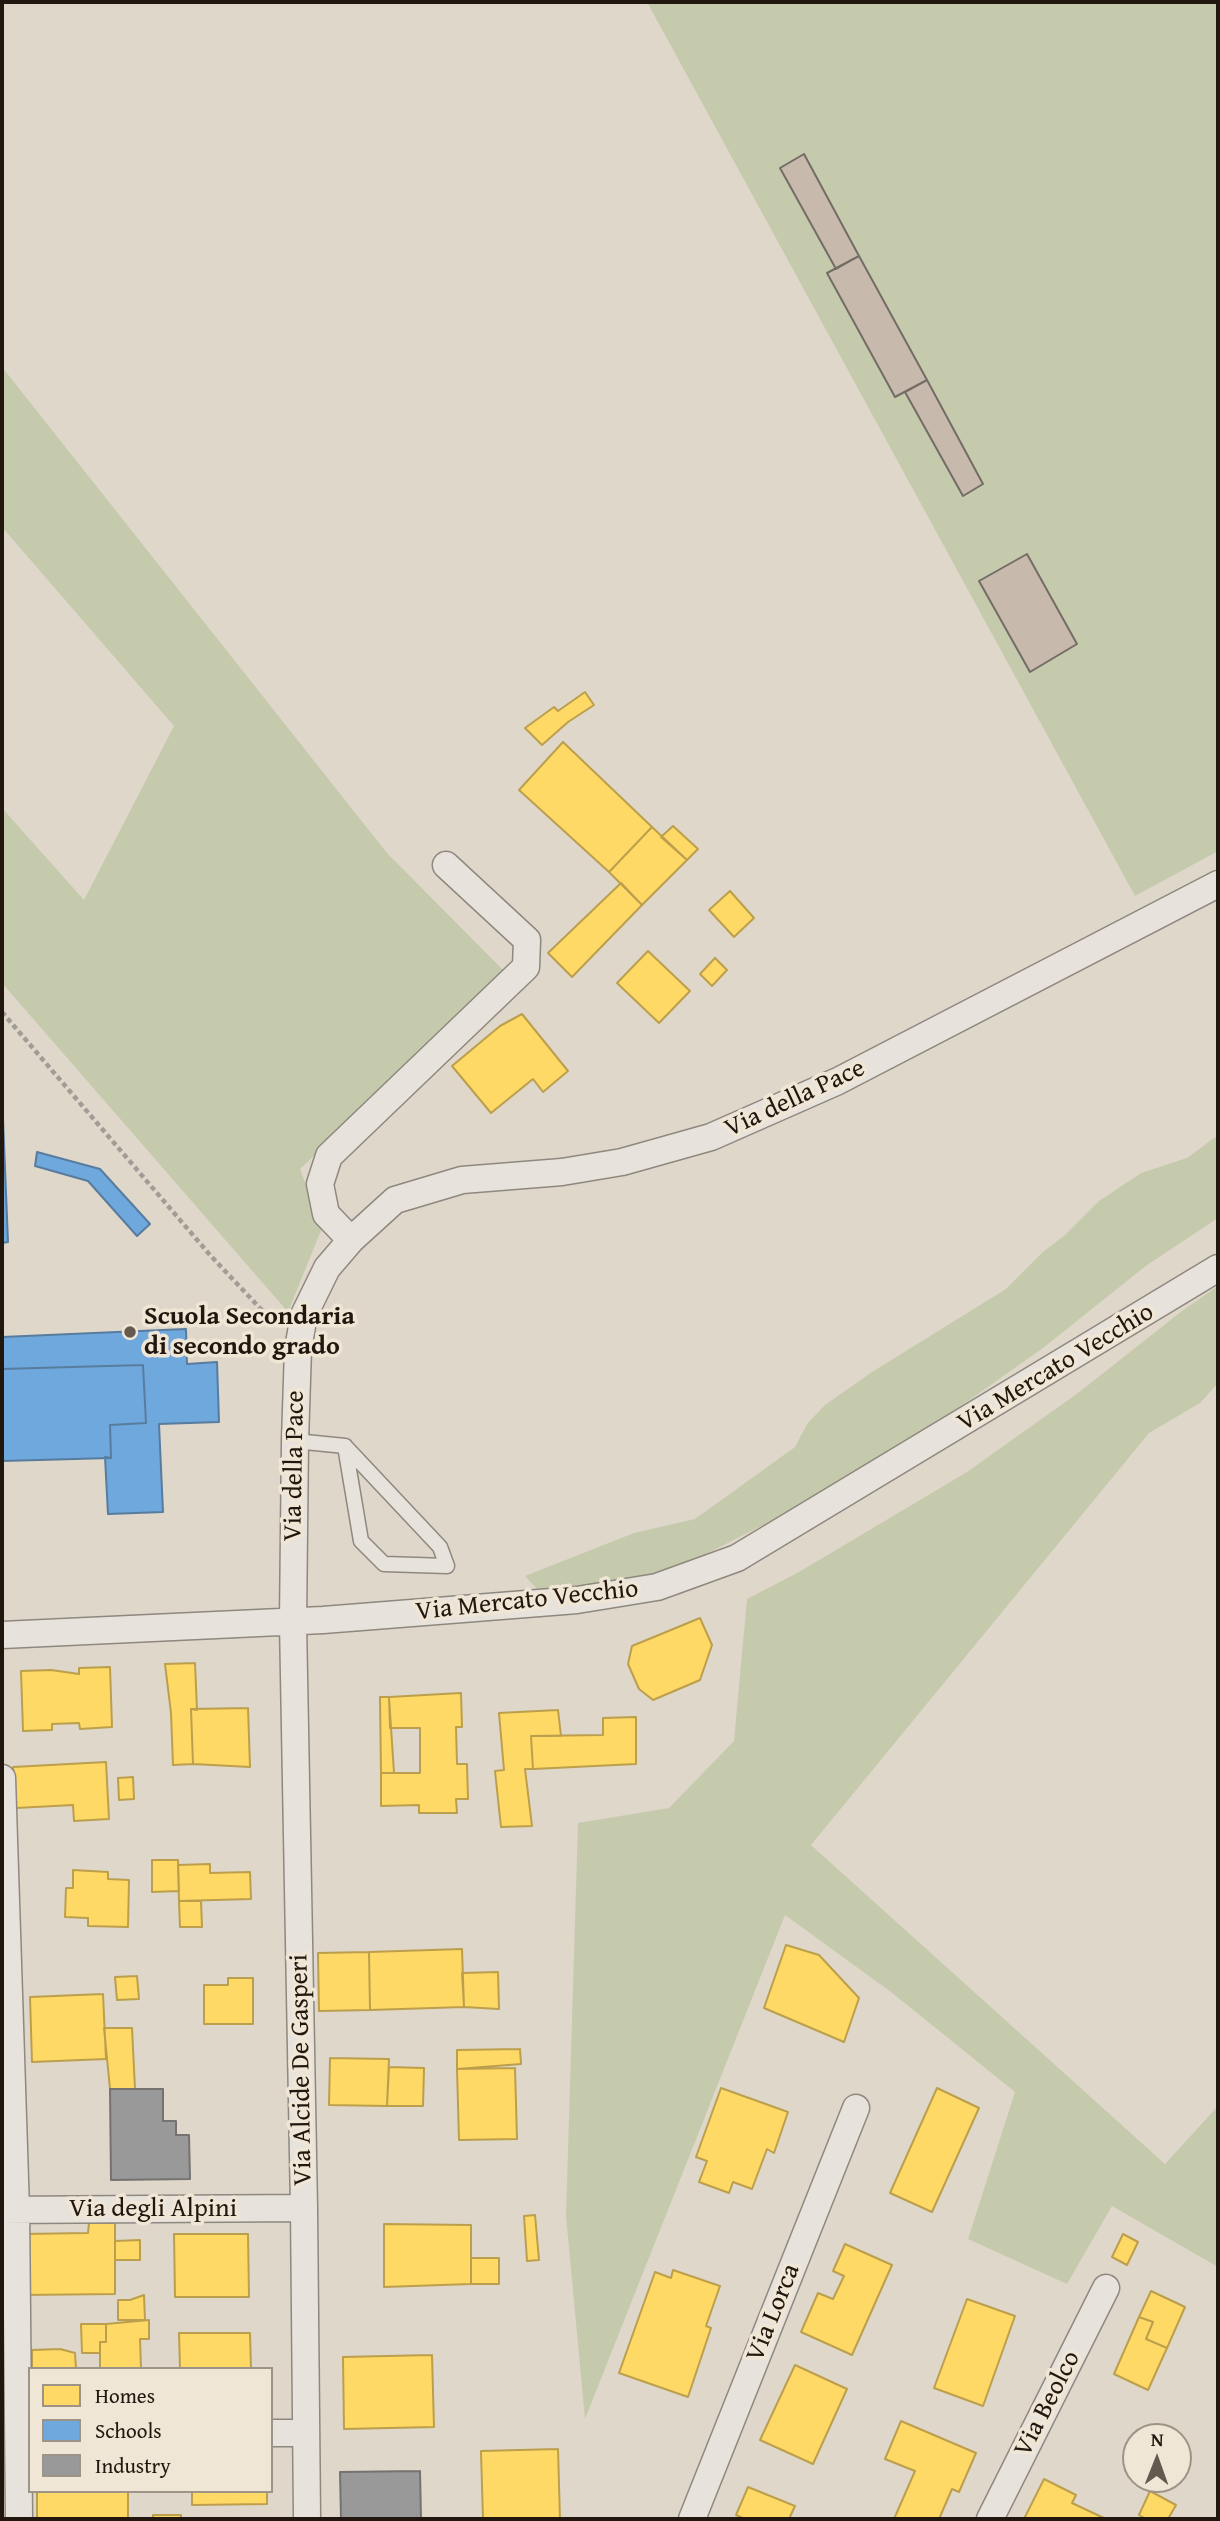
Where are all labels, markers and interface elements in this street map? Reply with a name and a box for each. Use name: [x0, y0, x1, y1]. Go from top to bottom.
street label: Via della Pace: [720, 1053, 870, 1145]
street label: Via Mercato Vecchio: [952, 1297, 1160, 1439]
place label: Scuola Secondaria di secondo grado: [144, 1301, 355, 1362]
marker: Scuola Secondaria di secondo grado: [122, 1324, 138, 1340]
street label: Via della Pace: [278, 1390, 312, 1542]
street label: Via Mercato Vecchio: [414, 1574, 640, 1628]
street label: Via Alcide De Gasperi: [284, 1954, 320, 2186]
street label: Via degli Alpini: [69, 2193, 237, 2225]
street label: Via Lorca: [740, 2260, 808, 2366]
street label: Via Beolco: [1008, 2346, 1088, 2462]
legend: [28, 2367, 273, 2493]
text: Homes: [95, 2380, 155, 2411]
text: Schools: [95, 2415, 162, 2446]
north arrow: [1122, 2423, 1192, 2493]
text: N: [1151, 2425, 1164, 2453]
text: Industry: [95, 2450, 171, 2481]

